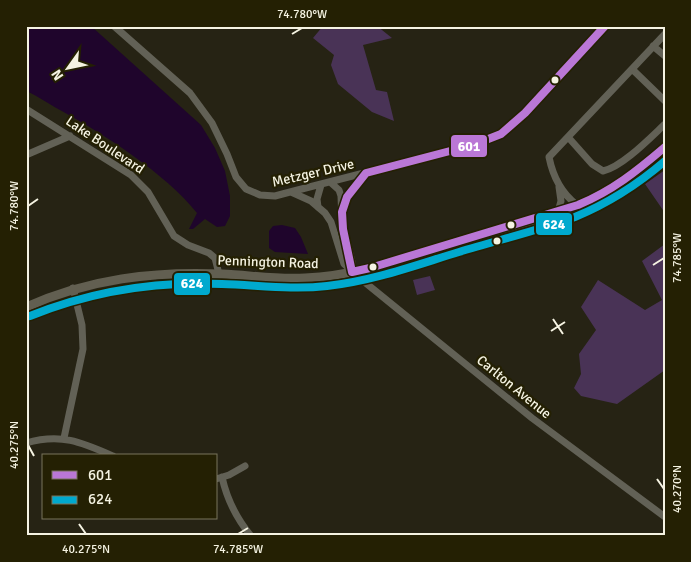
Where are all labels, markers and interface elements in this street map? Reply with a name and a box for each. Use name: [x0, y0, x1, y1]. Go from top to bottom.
text: 74.780°W: [277, 7, 327, 22]
north arrow: [42, 42, 92, 92]
text: N: [48, 66, 67, 84]
unlabelled marker: [550, 75, 560, 85]
street label: Lake Boulevard: [62, 112, 148, 178]
line badge: 601: [450, 134, 488, 158]
text: 601: [458, 138, 481, 155]
street label: Metzger Drive: [270, 155, 356, 191]
text: 74.780°W: [7, 181, 22, 231]
line badge: 624: [535, 212, 573, 236]
text: 624: [543, 216, 566, 233]
unlabelled marker: [506, 220, 516, 230]
text: 74.785°W: [670, 233, 685, 283]
unlabelled marker: [492, 236, 502, 246]
street label: Pennington Road: [217, 252, 319, 272]
unlabelled marker: [368, 262, 378, 272]
line badge: 624: [173, 272, 211, 296]
text: 624: [181, 275, 204, 292]
street label: Carlton Avenue: [473, 352, 555, 422]
text: 40.275°N: [7, 421, 22, 469]
legend: [42, 454, 218, 520]
text: 40.270°N: [670, 465, 685, 513]
text: 601: [88, 466, 112, 484]
text: 624: [88, 490, 112, 508]
text: 40.275°N: [62, 542, 110, 557]
text: 74.785°W: [213, 542, 263, 557]

